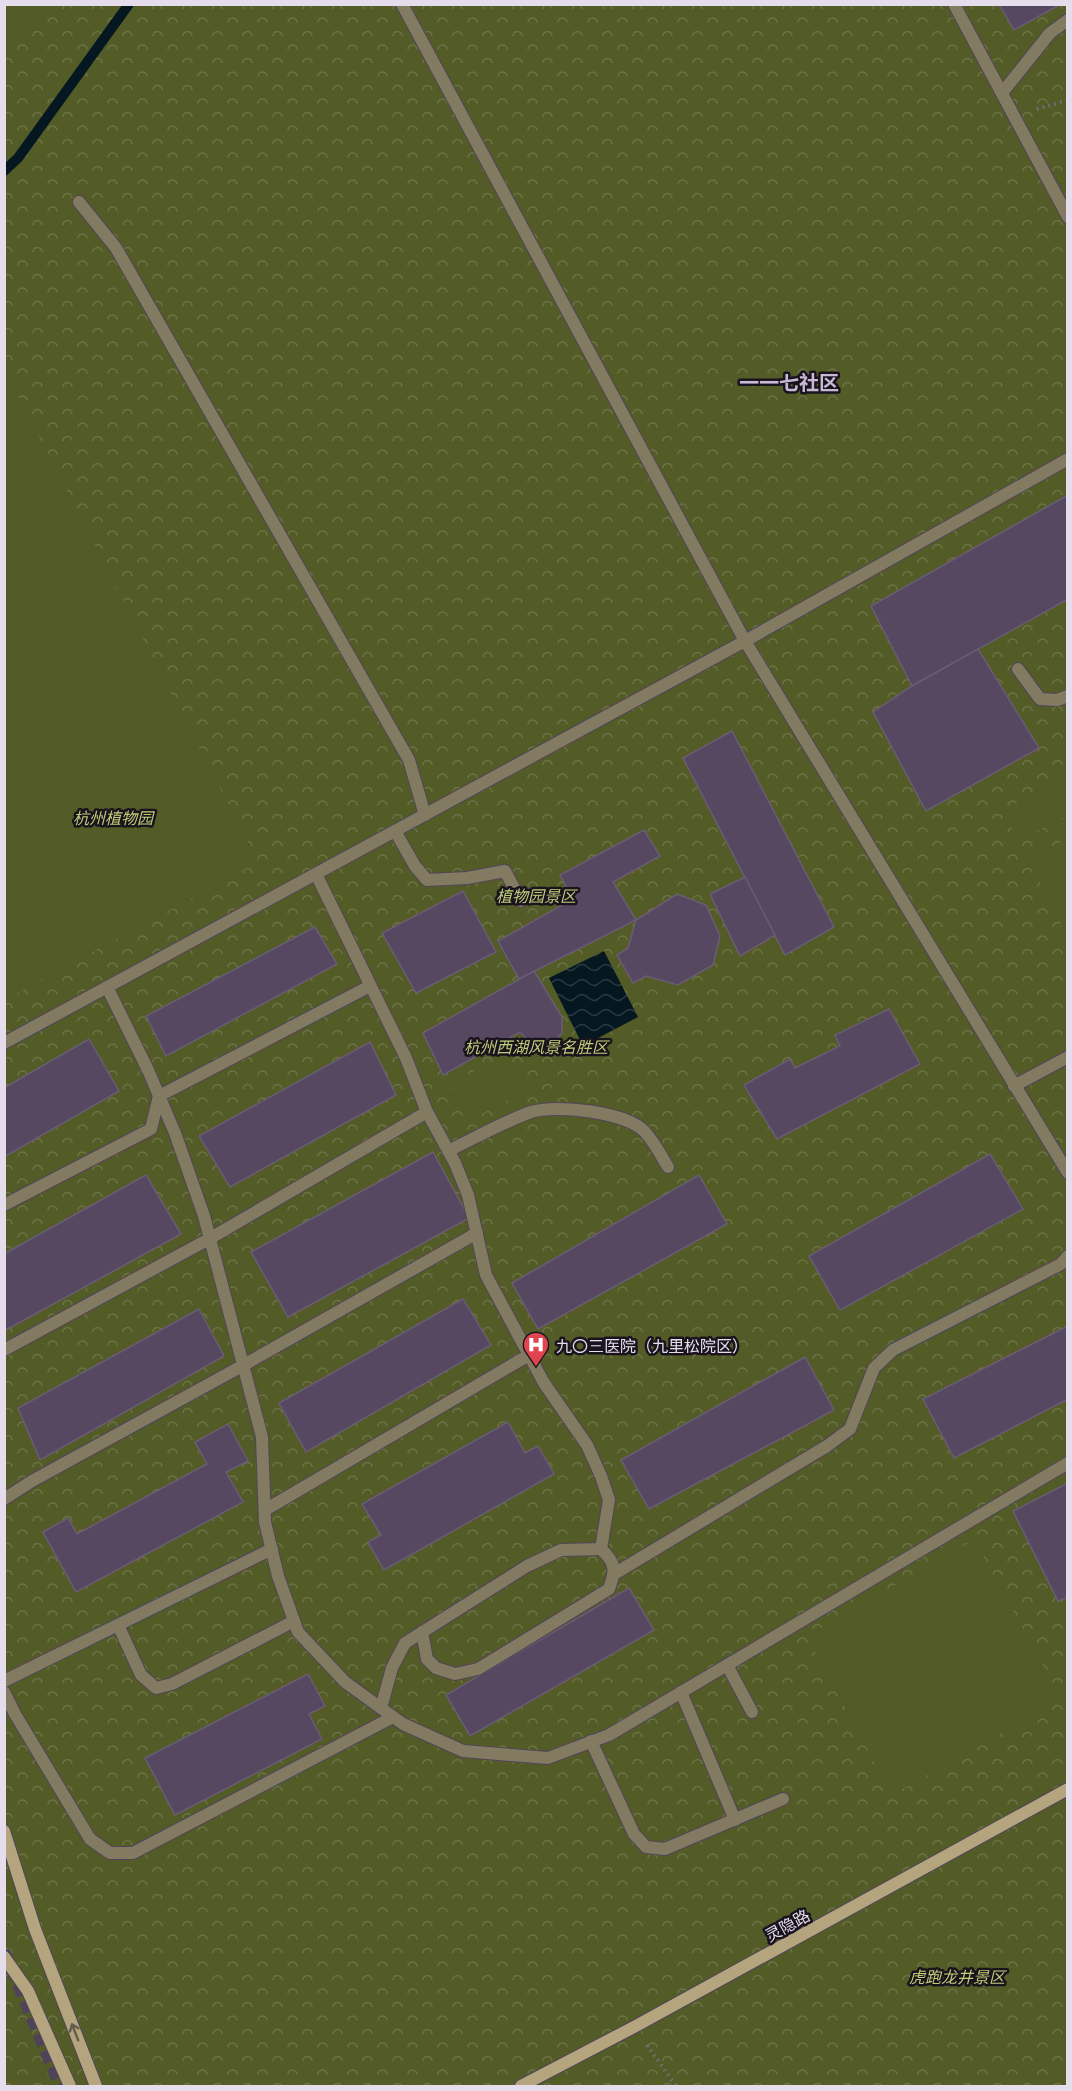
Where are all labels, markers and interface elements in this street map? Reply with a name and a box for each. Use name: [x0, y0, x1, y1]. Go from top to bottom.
district label: 一一七社区: [739, 368, 839, 395]
park label: 杭州植物园: [73, 807, 155, 828]
park label: 植物园景区: [496, 885, 578, 906]
park label: 杭州西湖风景名胜区: [464, 1036, 610, 1057]
hospital icon: 九〇三医院（九里松院区）: [521, 1330, 551, 1368]
place label: 九〇三医院（九里松院区）: [556, 1335, 748, 1356]
street label: 灵隐路: [761, 1904, 813, 1946]
park label: 虎跑龙井景区: [909, 1966, 1007, 1987]
one-way arrow: [69, 2023, 80, 2042]

